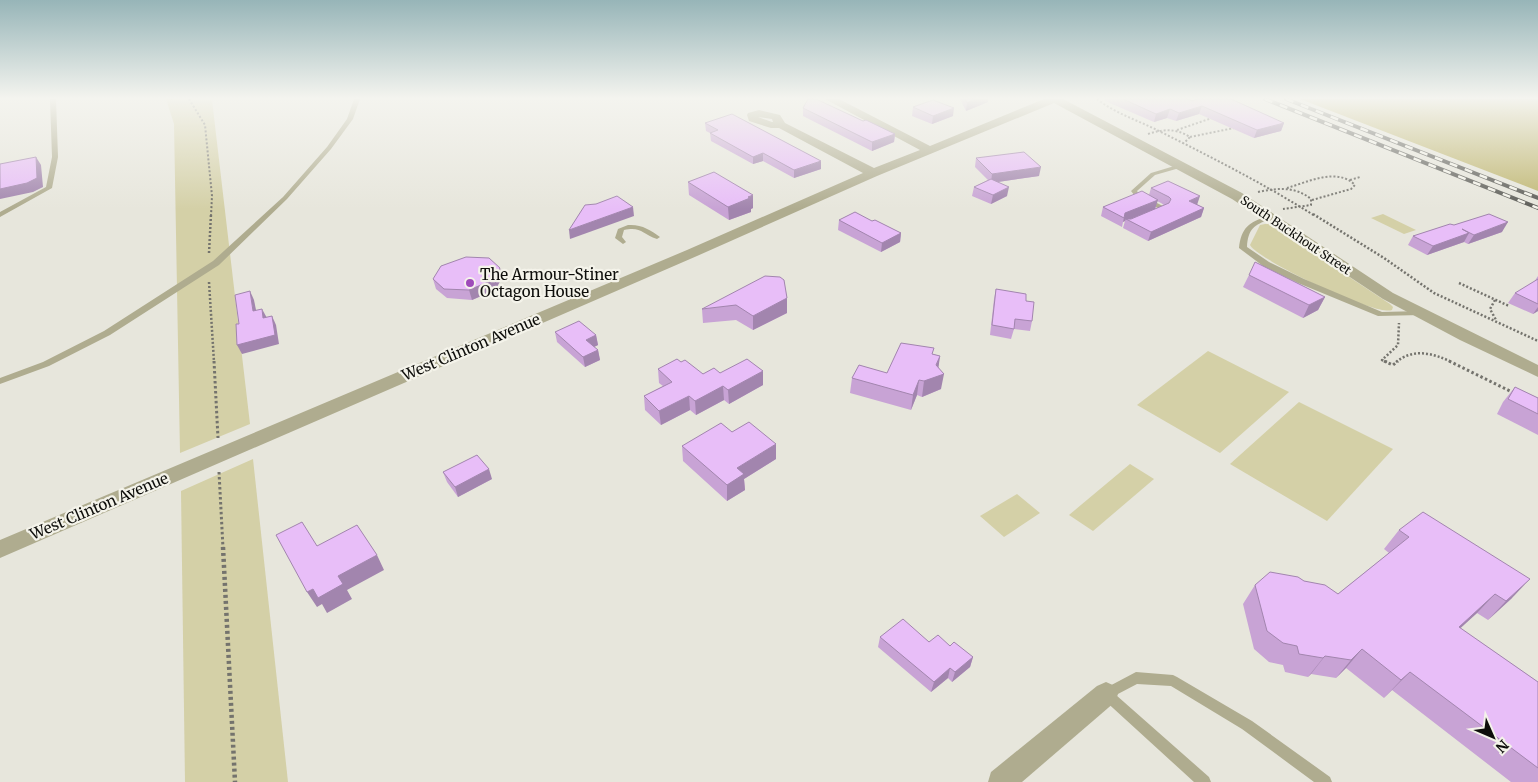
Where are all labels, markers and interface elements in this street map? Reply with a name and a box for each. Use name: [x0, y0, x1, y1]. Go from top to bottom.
street label: South Buckhout Street: [1238, 192, 1354, 278]
place label: The Armour-Stiner Octagon House: [480, 265, 619, 301]
marker: The Armour-Stiner Octagon House: [464, 277, 476, 289]
street label: West Clinton Avenue: [398, 309, 543, 385]
street label: West Clinton Avenue: [26, 468, 171, 544]
north arrow: [1468, 712, 1518, 762]
text: N: [1492, 736, 1512, 756]

